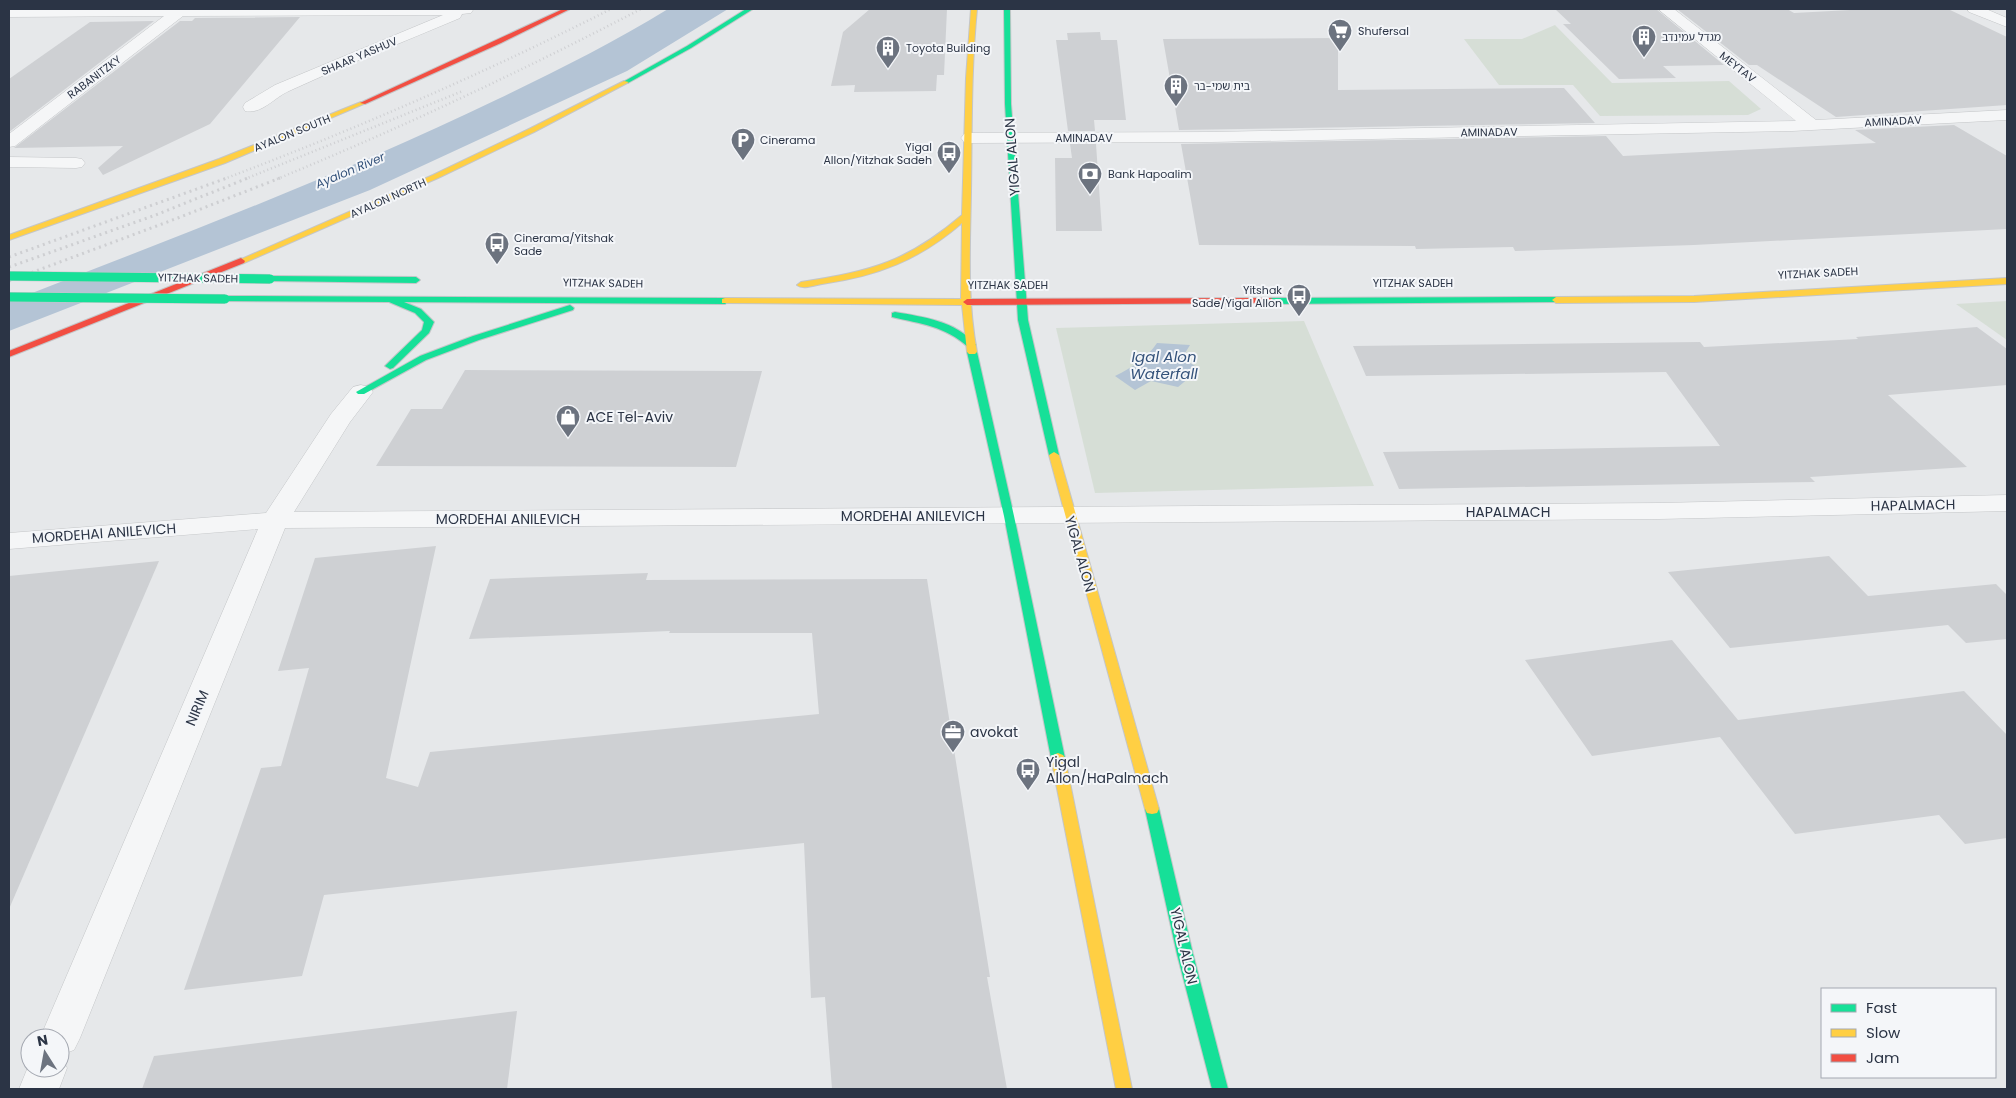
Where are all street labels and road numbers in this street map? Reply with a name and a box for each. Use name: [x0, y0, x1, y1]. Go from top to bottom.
street label: SHAAR YASHUV: [318, 33, 400, 79]
street label: MEYTAV: [1716, 48, 1760, 87]
street label: RABANITZKY: [64, 51, 125, 103]
street label: AYALON SOUTH: [251, 110, 333, 156]
street label: AMINADAV: [1864, 111, 1923, 130]
street label: YIGAL ALON: [999, 117, 1025, 197]
street label: AMINADAV: [1460, 123, 1518, 140]
street label: AMINADAV: [1055, 130, 1113, 146]
street label: AYALON NORTH: [347, 174, 429, 222]
street label: YITZHAK SADEH: [1777, 263, 1859, 283]
street label: YITZHAK SADEH: [158, 269, 238, 287]
street label: YITZHAK SADEH: [563, 274, 643, 292]
street label: YITZHAK SADEH: [1373, 275, 1453, 291]
street label: YITZHAK SADEH: [968, 277, 1048, 293]
street label: HAPALMACH: [1870, 494, 1956, 516]
street label: HAPALMACH: [1466, 502, 1550, 522]
street label: MORDEHAI ANILEVICH: [841, 506, 985, 526]
street label: MORDEHAI ANILEVICH: [436, 509, 580, 529]
street label: YIGAL ALON: [1060, 514, 1100, 594]
street label: MORDEHAI ANILEVICH: [31, 518, 177, 548]
street label: NIRIM: [181, 687, 213, 729]
street label: YIGAL ALON: [1165, 906, 1203, 986]

